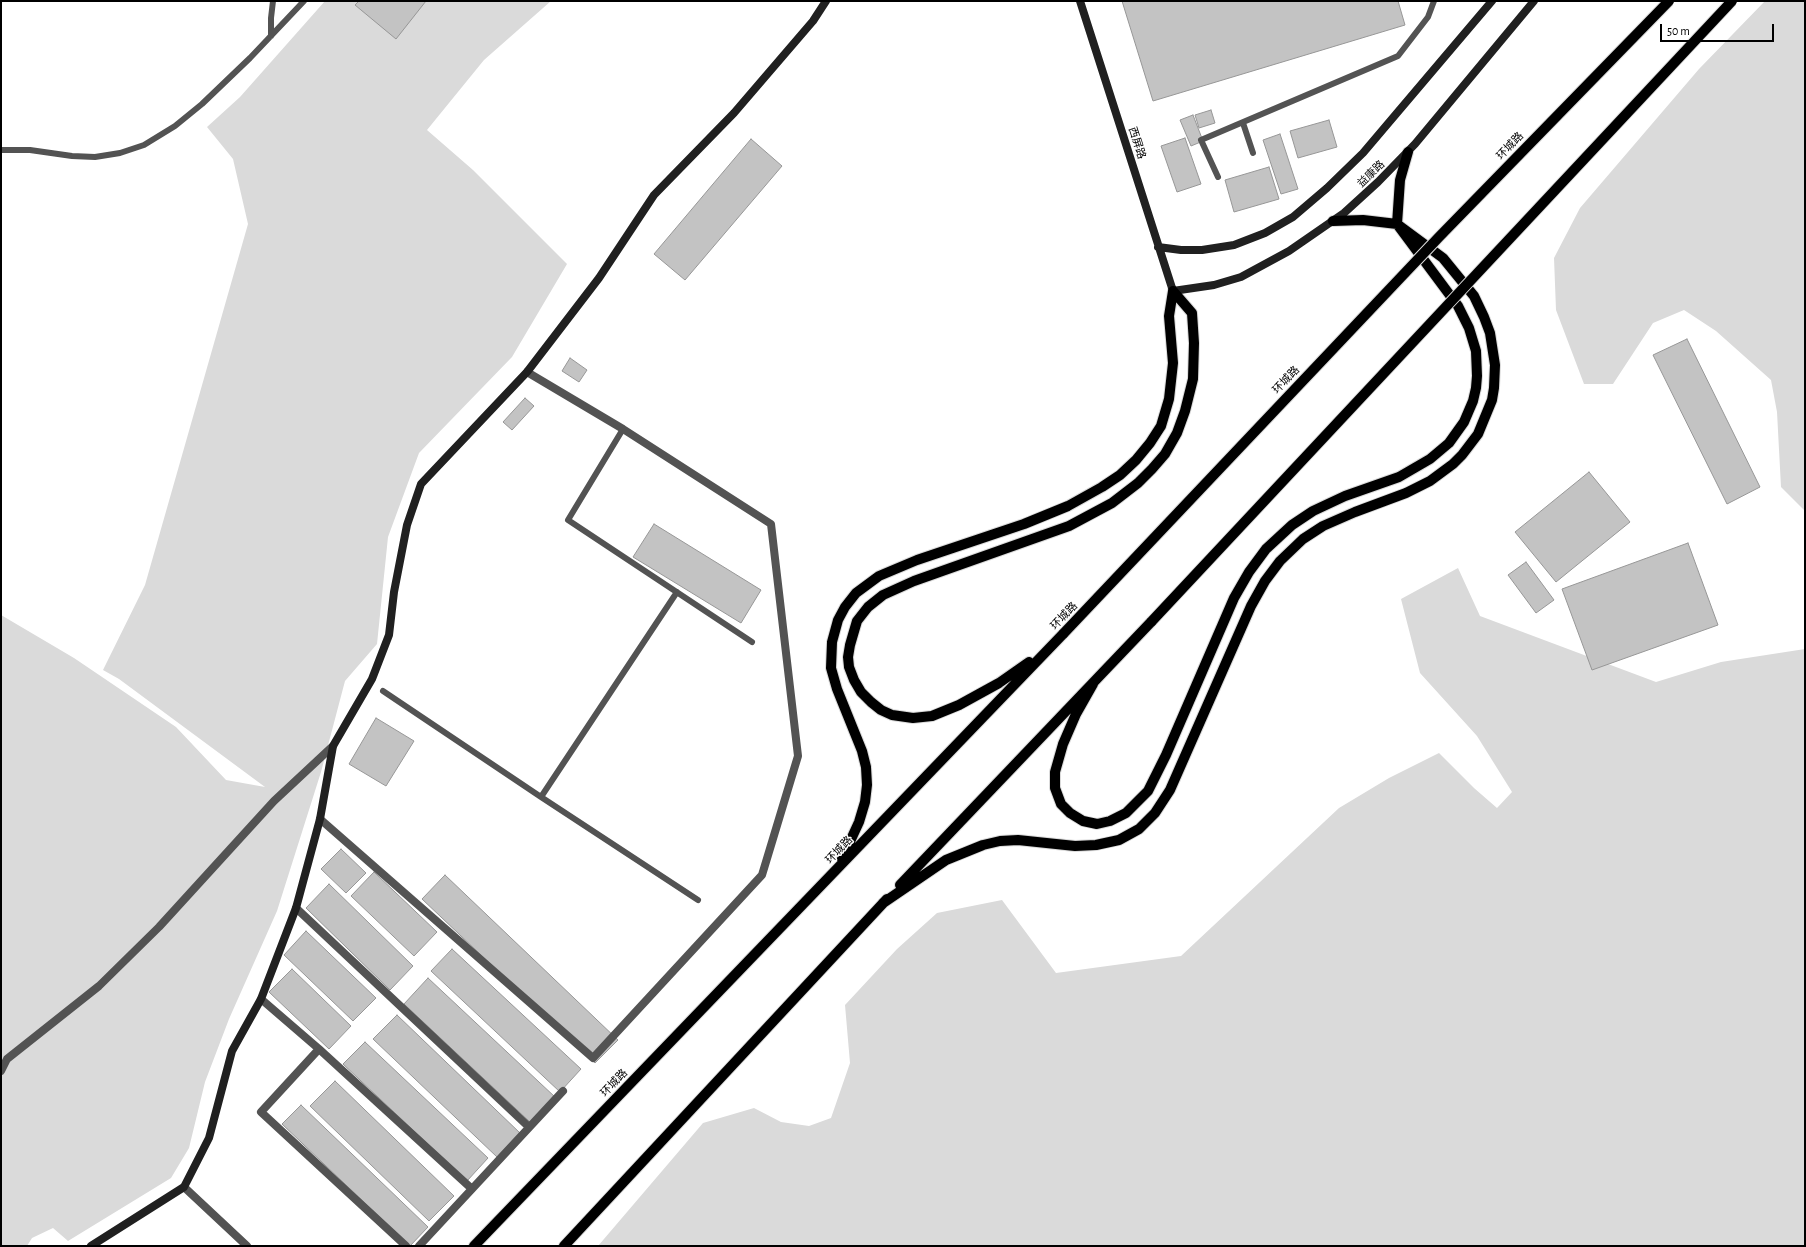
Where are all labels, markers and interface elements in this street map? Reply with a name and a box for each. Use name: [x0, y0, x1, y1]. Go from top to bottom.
scale bar: [1662, 16, 1776, 42]
text: 50 m: [1667, 25, 1690, 37]
street label: 西屏路: [1126, 125, 1148, 161]
street label: 环城路: [1494, 130, 1526, 162]
street label: 益康路: [1355, 158, 1387, 190]
street label: 环城路: [1270, 364, 1302, 396]
street label: 环城路: [1048, 600, 1080, 632]
street label: 环城路: [823, 834, 855, 866]
street label: 环城路: [598, 1067, 630, 1099]

